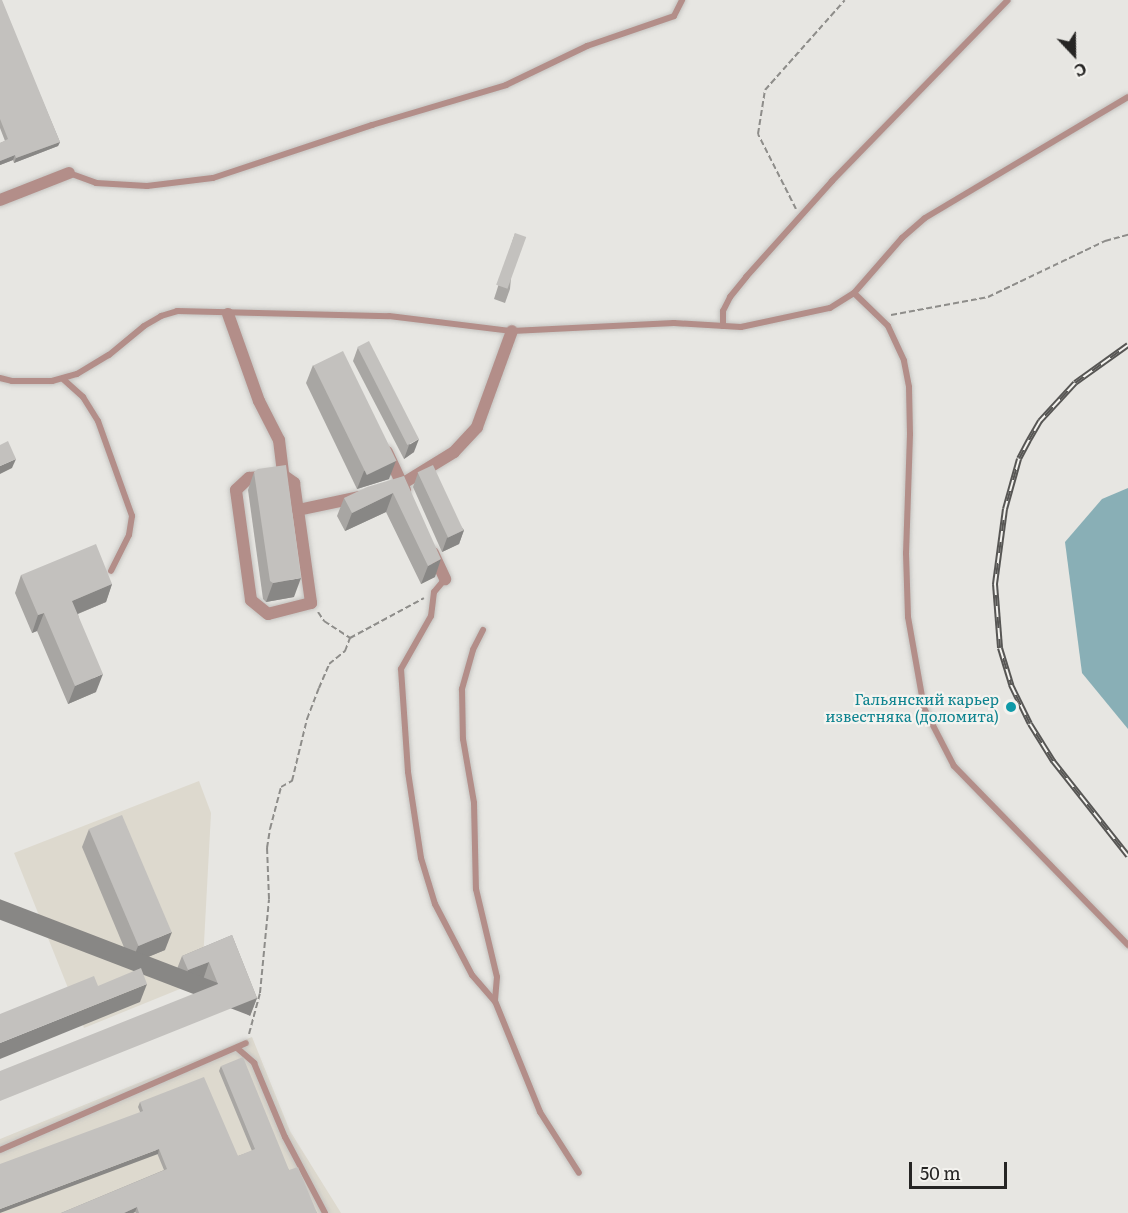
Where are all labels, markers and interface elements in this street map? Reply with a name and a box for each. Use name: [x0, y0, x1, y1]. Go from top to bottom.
north arrow: [1044, 24, 1104, 84]
text: С: [1071, 57, 1091, 84]
place label: Гальянский карьер известняка (доломита): [825, 689, 999, 724]
marker: Гальянский карьер известняка (доломита): [1004, 700, 1018, 714]
scale bar: [912, 1150, 1010, 1188]
text: 50 m: [920, 1159, 961, 1186]

